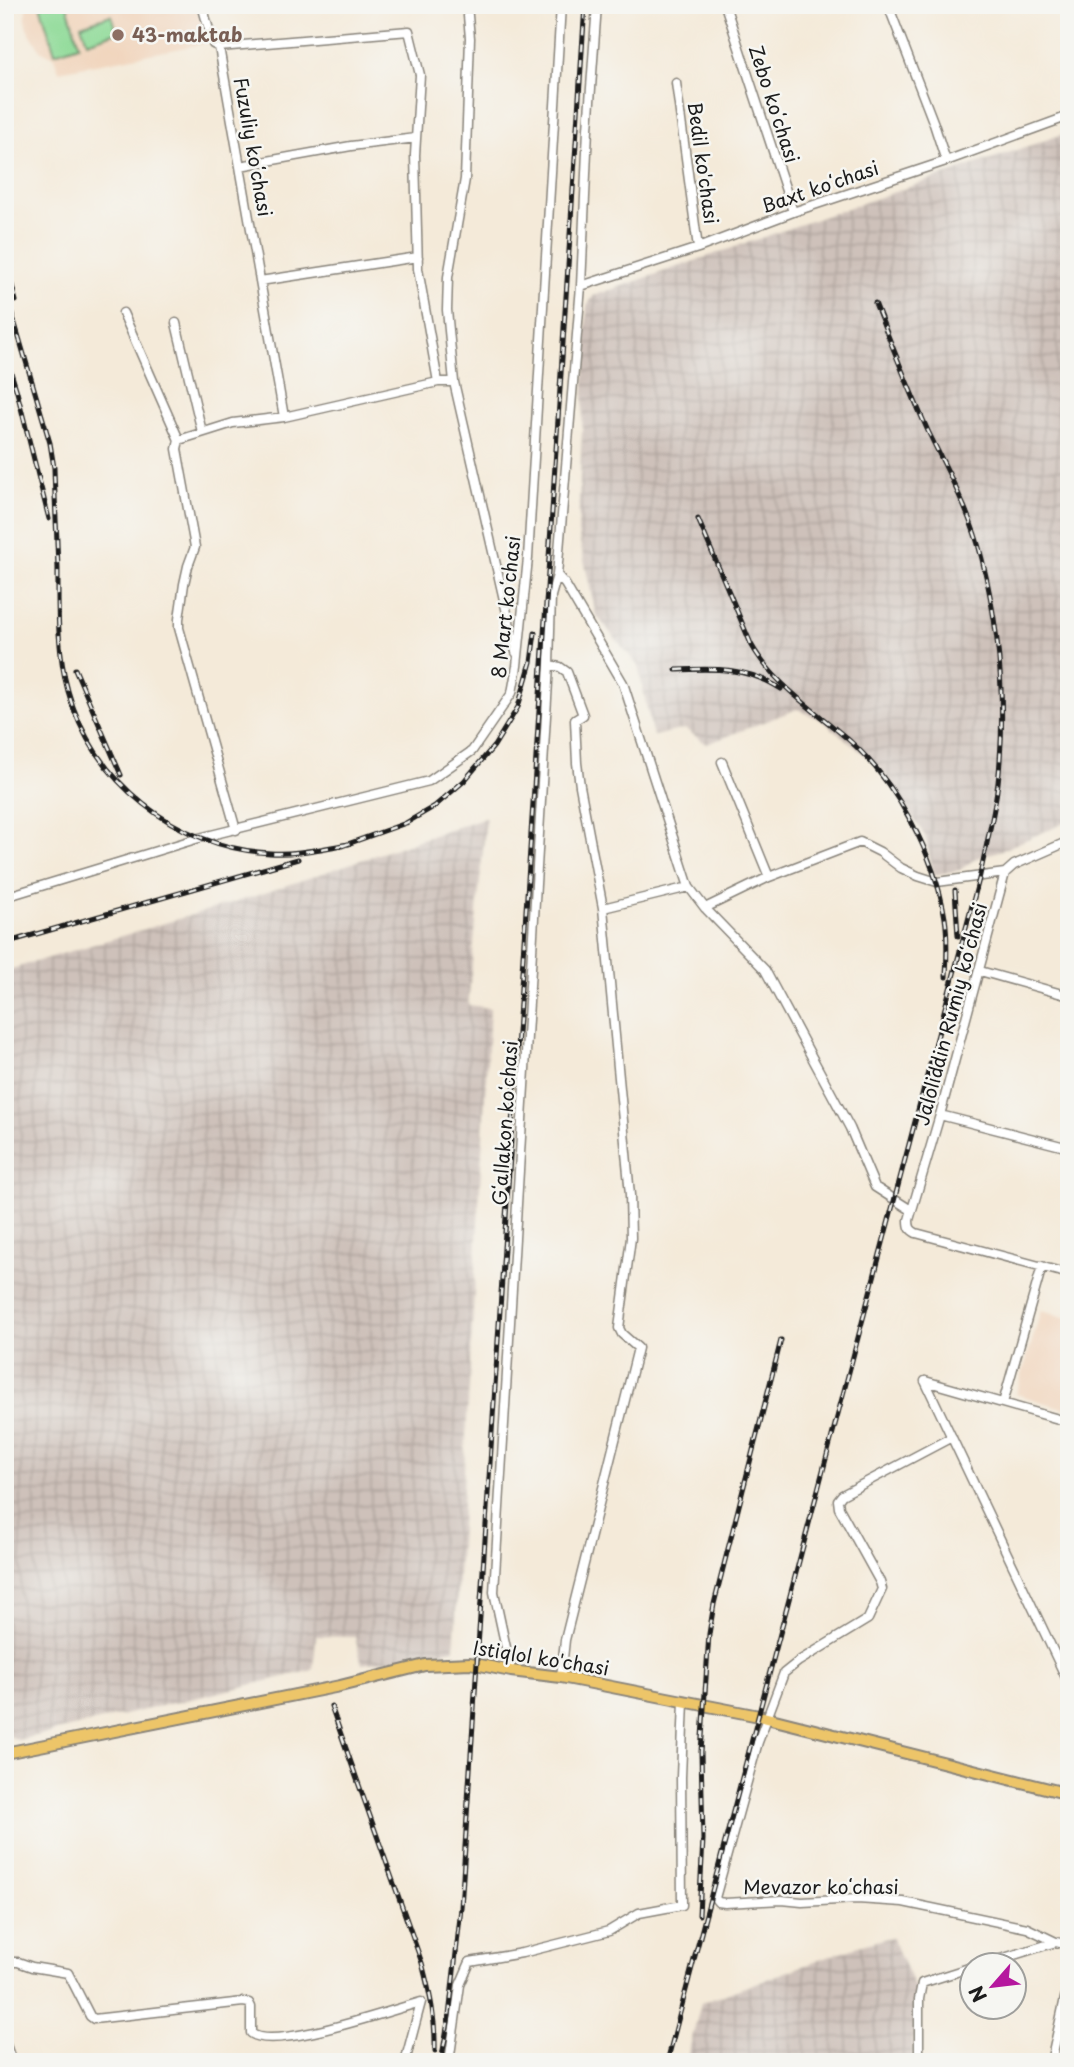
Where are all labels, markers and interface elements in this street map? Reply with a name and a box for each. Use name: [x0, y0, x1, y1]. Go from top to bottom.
place label: 43-maktab: [132, 20, 242, 48]
marker: 43-maktab: [110, 27, 126, 43]
street label: Zebo koʻchasi: [743, 41, 807, 166]
street label: Fuzuliy koʻchasi: [228, 75, 280, 219]
street label: Bedil ko'chasi: [682, 100, 726, 226]
street label: Baxt koʻchasi: [757, 153, 882, 219]
street label: 8 Mart koʻchasi: [484, 534, 526, 680]
street label: Jaloliddin Rumiy koʻchasi: [907, 899, 993, 1128]
street label: Gʻallakon koʻchasi: [484, 1039, 524, 1206]
street label: Istiqlol ko'chasi: [471, 1632, 611, 1682]
street label: Mevazor koʻchasi: [743, 1872, 899, 1900]
north arrow: [958, 1952, 1028, 2022]
text: N: [961, 1981, 993, 2008]

